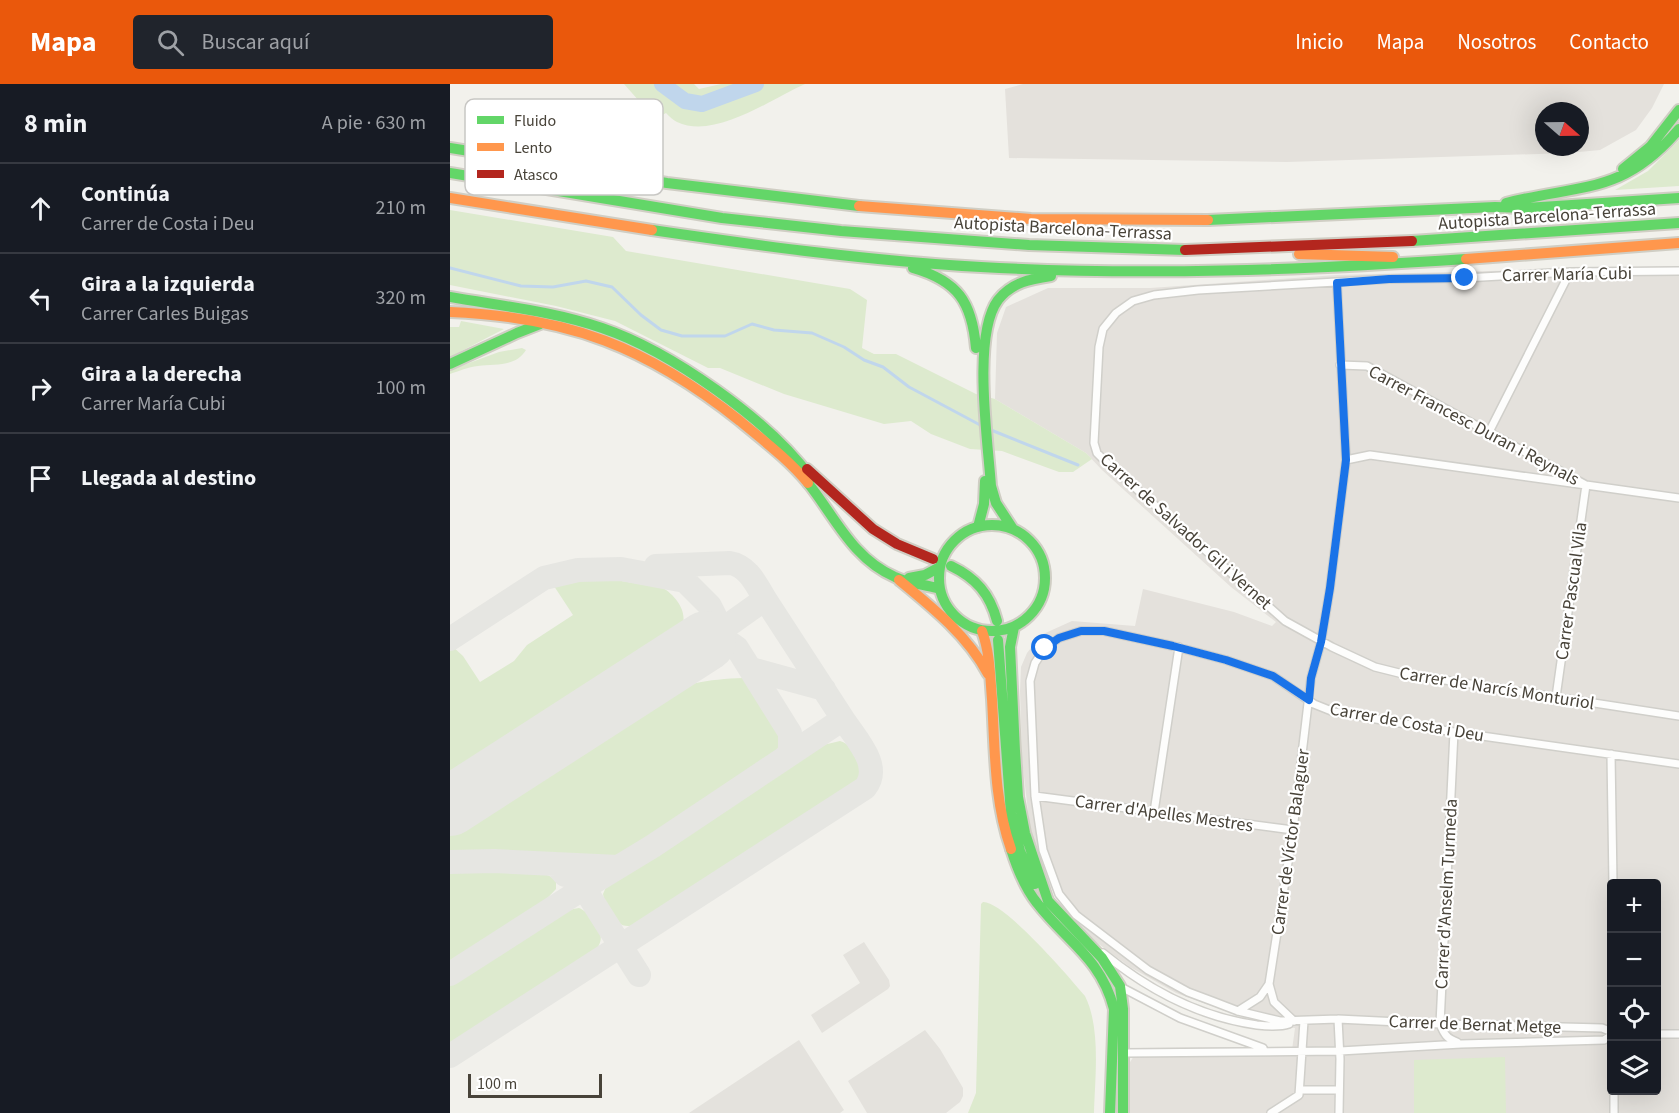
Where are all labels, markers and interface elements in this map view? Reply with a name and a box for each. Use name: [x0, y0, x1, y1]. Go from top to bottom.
search box: [133, 15, 553, 69]
text: Mapa: [30, 22, 97, 62]
icon: search: [154, 26, 187, 59]
text: Buscar aquí: [202, 26, 309, 58]
text: Inicio: [1295, 27, 1343, 57]
text: Mapa: [1376, 27, 1424, 57]
text: Nosotros: [1457, 27, 1536, 57]
text: Contacto: [1569, 27, 1649, 57]
legend: [465, 99, 663, 195]
north arrow: [1535, 102, 1589, 156]
text: 8 min: [24, 105, 87, 142]
text: A pie · 630 m: [322, 109, 426, 137]
text: Fluido: [514, 110, 556, 132]
text: Lento: [514, 137, 552, 159]
text: Atasco: [514, 164, 558, 186]
text: Continúa: [81, 178, 170, 210]
icon: ahead: [24, 192, 57, 225]
text: 210 m: [376, 194, 426, 222]
street label: Autopista Barcelona-Terrassa: [1437, 196, 1657, 237]
text: Carrer de Costa i Deu: [81, 210, 255, 238]
street label: Autopista Barcelona-Terrassa: [953, 210, 1173, 247]
street label: Carrer María Cubi: [1502, 261, 1632, 288]
route end: [1451, 264, 1477, 290]
text: Gira a la izquierda: [81, 268, 255, 300]
icon: left: [24, 282, 57, 315]
text: 320 m: [376, 284, 426, 312]
text: Carrer Carles Buigas: [81, 300, 249, 328]
text: Gira a la derecha: [81, 358, 242, 390]
street label: Carrer Francesc Duran i Reynals: [1364, 359, 1584, 492]
icon: right: [24, 372, 57, 405]
text: 100 m: [376, 374, 426, 402]
text: Carrer María Cubi: [81, 390, 226, 418]
street label: Carrer de Salvador Gil i Vernet: [1094, 447, 1277, 615]
icon: arrive: [24, 462, 57, 495]
text: Llegada al destino: [81, 462, 256, 494]
street label: Carrer Pascual Vila: [1549, 520, 1594, 662]
route start: [1031, 634, 1057, 660]
street label: Carrer de Narcís Monturiol: [1398, 661, 1596, 716]
street label: Carrer de Costa i Deu: [1328, 697, 1486, 748]
street label: Carrer de Víctor Balaguer: [1265, 747, 1316, 937]
street label: Carrer d'Apelles Mestres: [1073, 789, 1255, 838]
street label: Carrer d'Anselm Turmeda: [1429, 798, 1464, 990]
map controls: [1607, 879, 1661, 1095]
button: +: [1607, 879, 1661, 933]
button: −: [1607, 933, 1661, 987]
button: locate: [1607, 987, 1661, 1041]
street label: Carrer de Bernat Metge: [1388, 1009, 1562, 1040]
button: layers: [1607, 1041, 1661, 1095]
scale bar: [468, 1071, 602, 1098]
text: 100 m: [477, 1073, 517, 1095]

